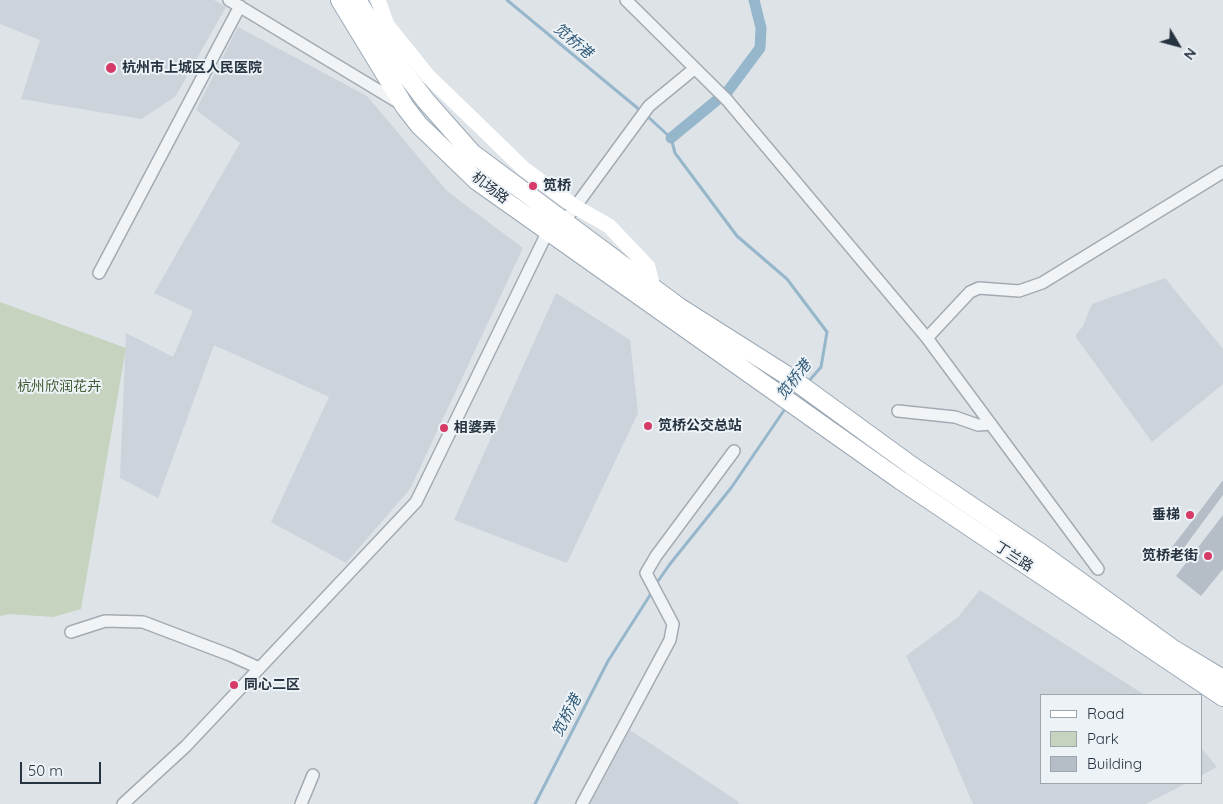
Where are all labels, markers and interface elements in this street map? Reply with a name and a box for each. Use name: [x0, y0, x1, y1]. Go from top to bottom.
water label: 笕桥港: [550, 20, 596, 62]
north arrow: [1153, 20, 1203, 70]
text: N: [1180, 44, 1200, 64]
place label: 杭州市上城区人民医院: [122, 60, 262, 76]
marker: 杭州市上城区人民医院: [104, 61, 118, 75]
street label: 机场路: [468, 169, 512, 207]
place label: 笕桥: [543, 178, 571, 194]
marker: 笕桥: [527, 180, 539, 192]
water label: 笕桥港: [773, 357, 815, 403]
park label: 杭州欣润花卉: [17, 379, 101, 395]
place label: 笕桥公交总站: [658, 418, 742, 434]
place label: 相婆弄: [454, 420, 496, 436]
marker: 笕桥公交总站: [642, 420, 654, 432]
marker: 相婆弄: [438, 422, 450, 434]
place label: 垂梯: [1152, 507, 1180, 523]
marker: 垂梯: [1184, 509, 1196, 521]
street label: 丁兰路: [992, 539, 1036, 575]
place label: 笕桥老街: [1142, 548, 1198, 564]
marker: 笕桥老街: [1202, 550, 1214, 562]
place label: 同心二区: [244, 677, 300, 693]
marker: 同心二区: [228, 679, 240, 691]
water label: 笕桥港: [549, 692, 585, 740]
legend: [1040, 694, 1203, 784]
text: Road: [1087, 704, 1124, 723]
text: Park: [1087, 729, 1119, 748]
scale bar: [22, 752, 104, 784]
text: Building: [1087, 754, 1142, 773]
text: 50 m: [28, 761, 63, 780]

